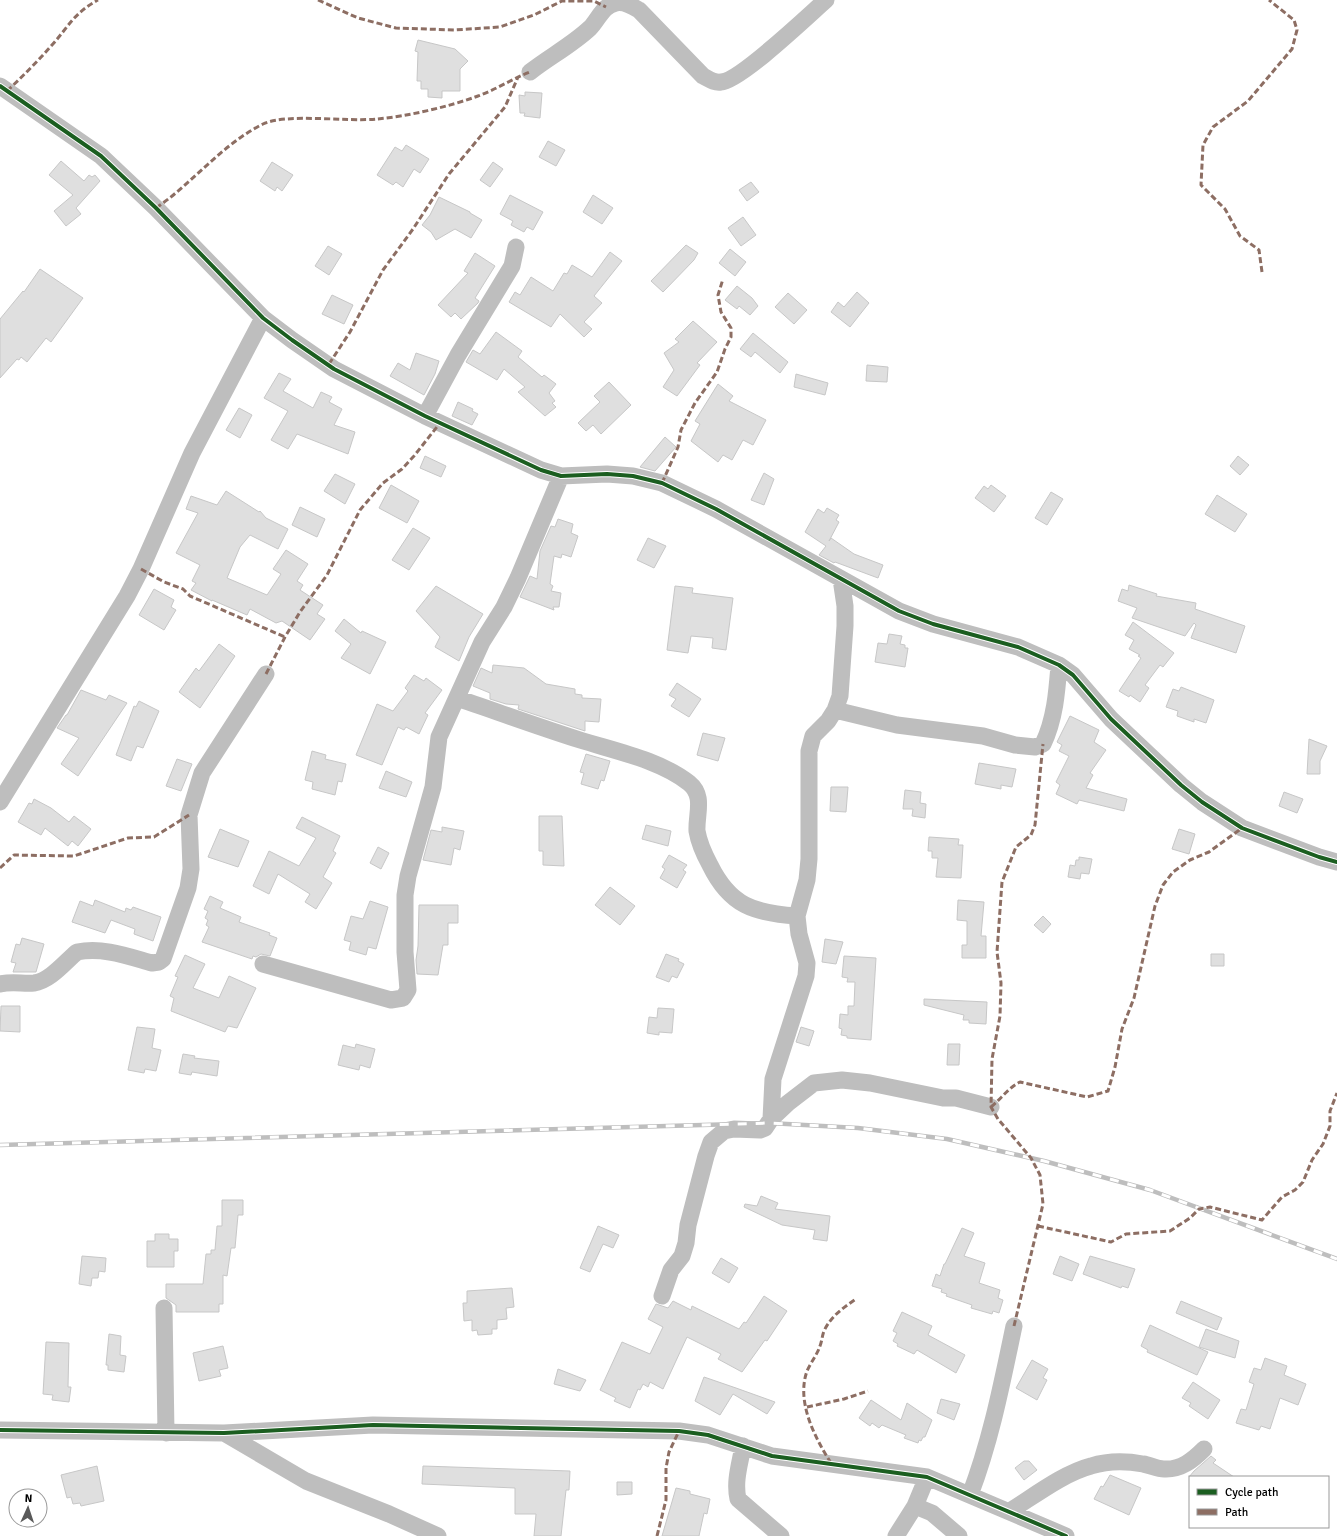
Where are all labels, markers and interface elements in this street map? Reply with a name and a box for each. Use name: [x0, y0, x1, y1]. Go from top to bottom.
legend: [1189, 1476, 1329, 1528]
text: Cycle path: [1225, 1485, 1278, 1500]
north arrow: [8, 1488, 48, 1528]
text: N: [24, 1492, 33, 1505]
text: Path: [1225, 1505, 1248, 1520]

